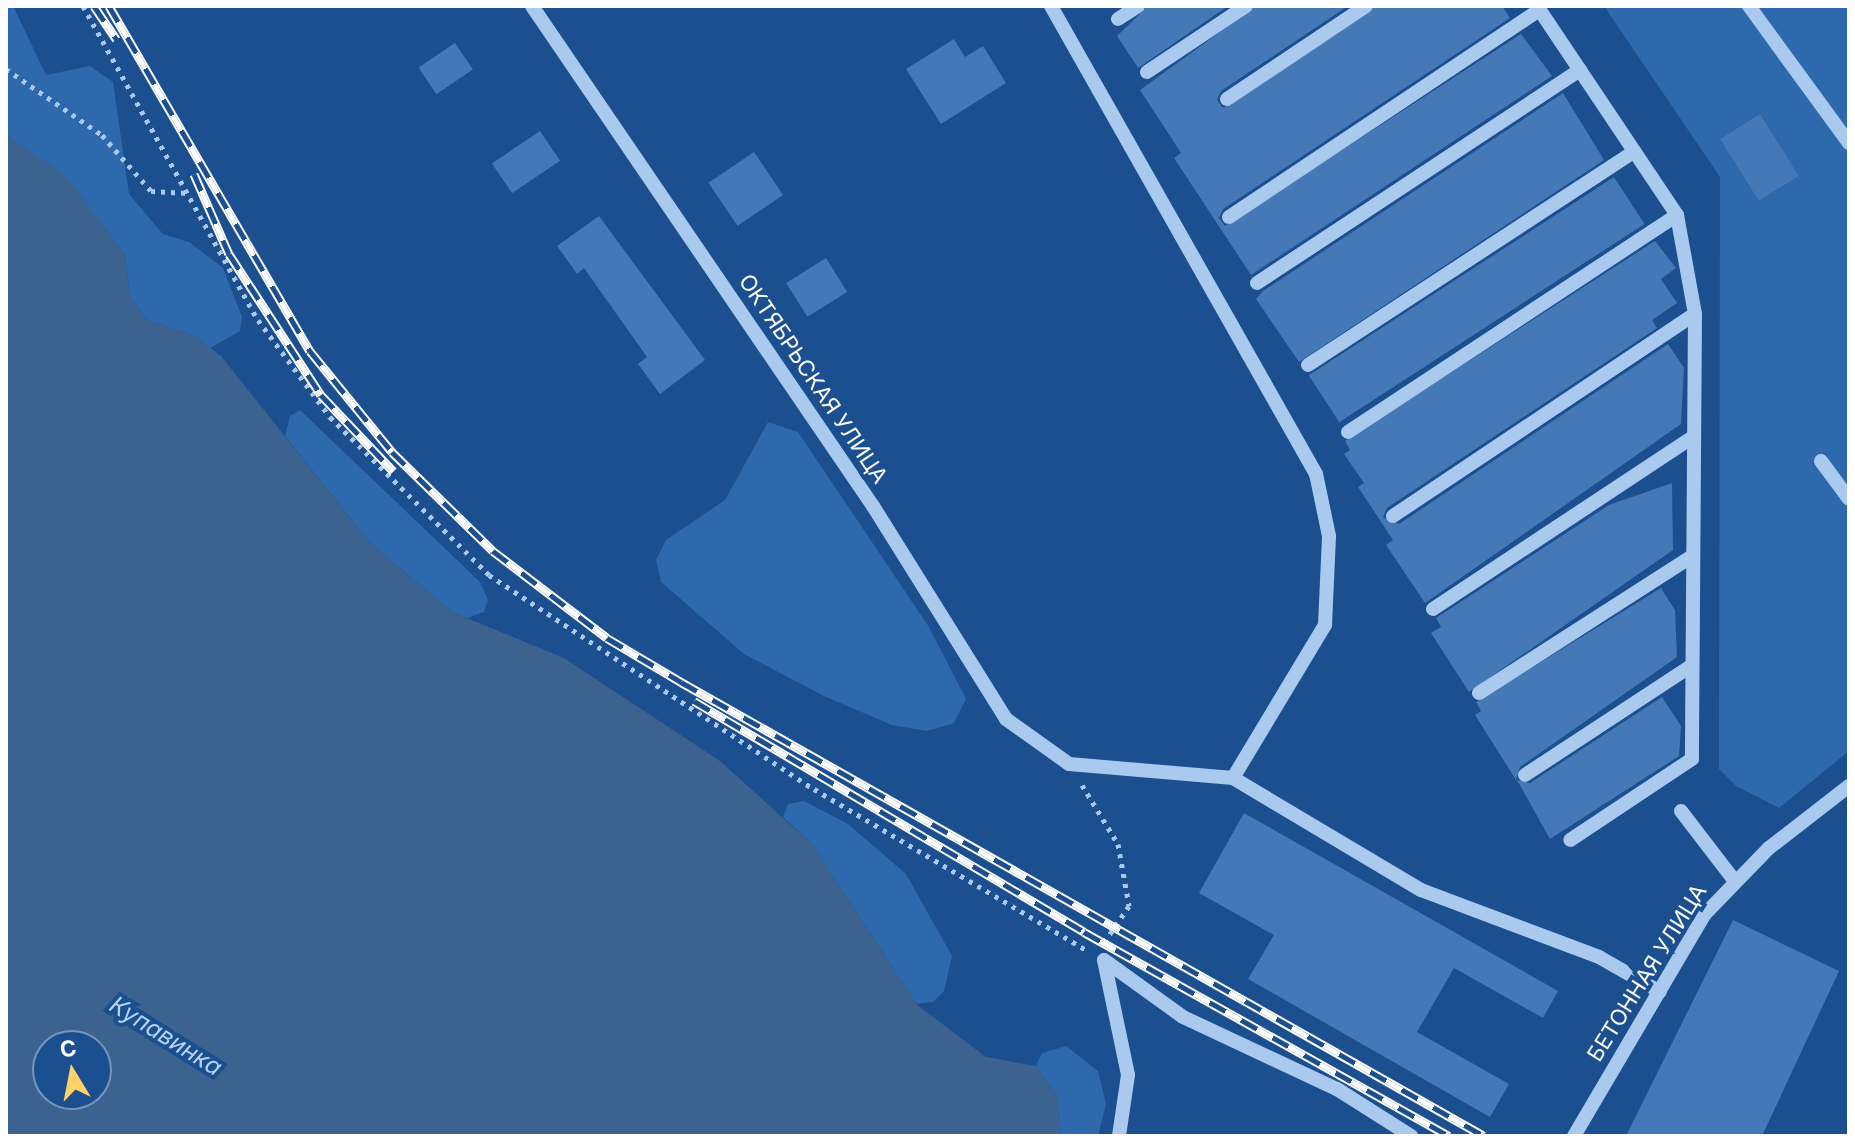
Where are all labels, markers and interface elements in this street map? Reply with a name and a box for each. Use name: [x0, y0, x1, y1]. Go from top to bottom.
street label: ОКТЯБРЬСКАЯ УЛИЦА: [733, 269, 893, 489]
street label: БЕТОННАЯ УЛИЦА: [1582, 880, 1712, 1066]
water label: Купавинка: [104, 990, 228, 1082]
north arrow: [32, 1030, 112, 1110]
text: С: [58, 1034, 78, 1063]

